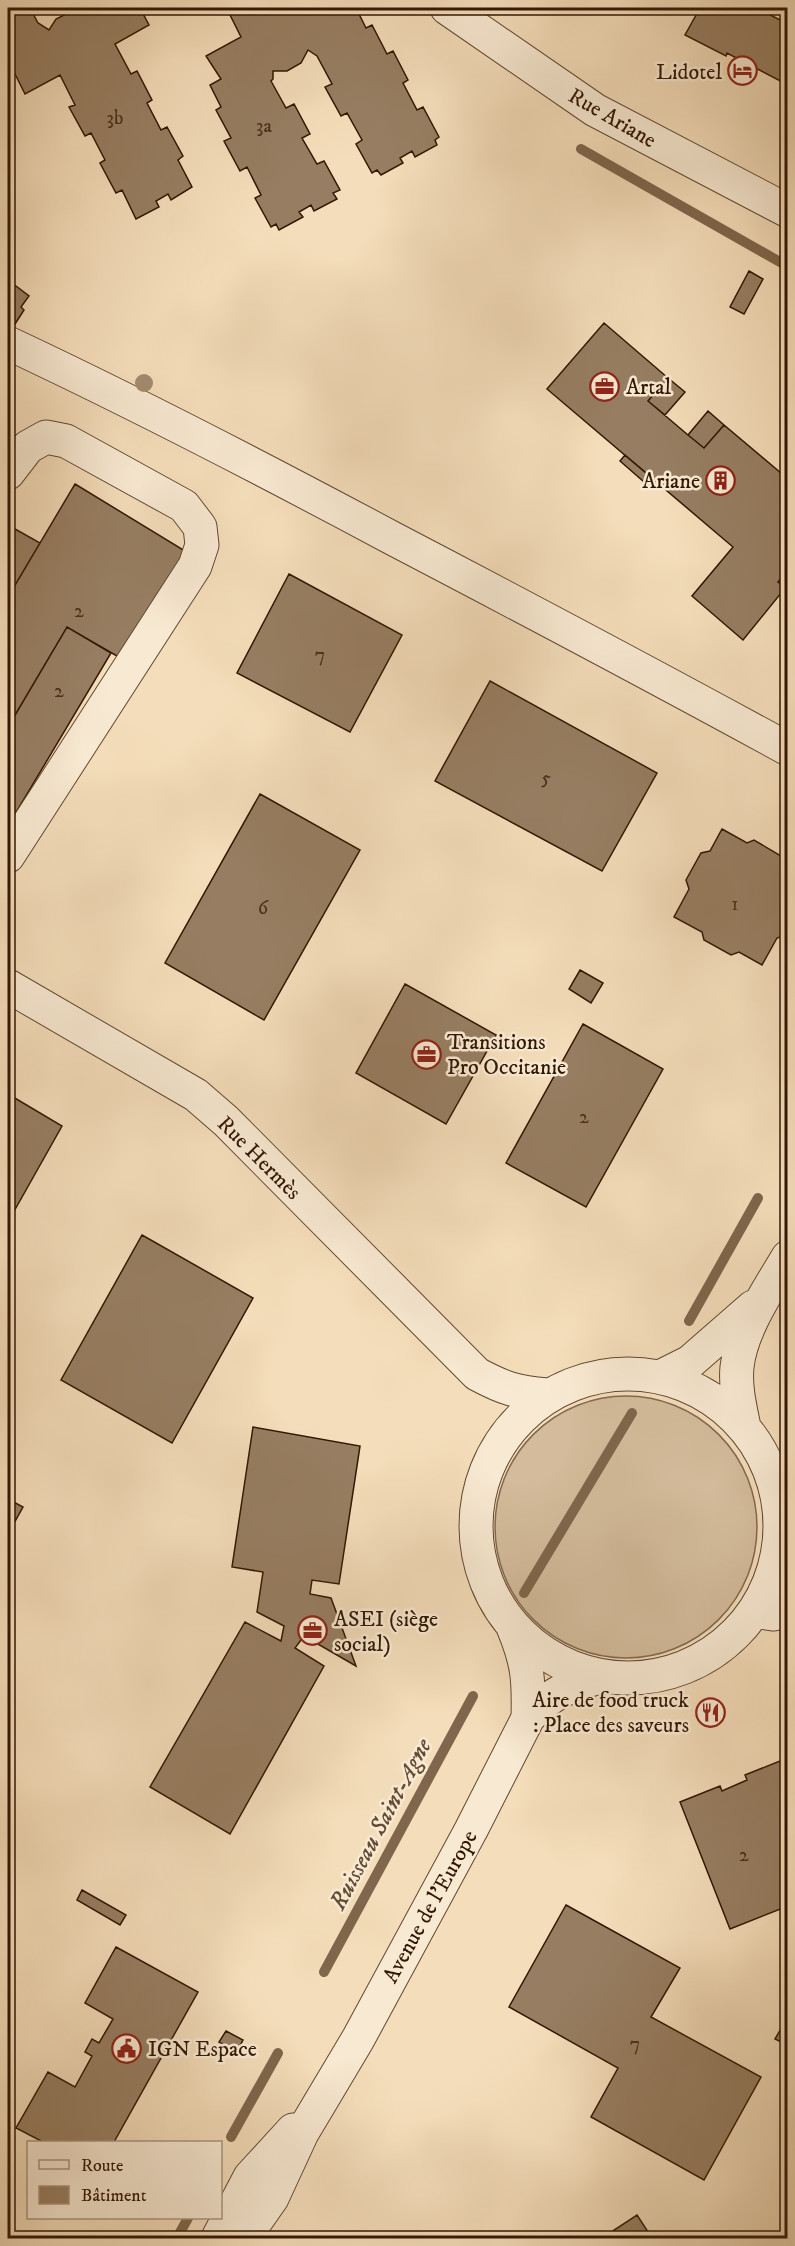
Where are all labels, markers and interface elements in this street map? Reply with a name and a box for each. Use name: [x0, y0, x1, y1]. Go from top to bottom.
hotel icon: Lidotel: [727, 55, 759, 87]
place label: Lidotel: [656, 59, 722, 86]
street label: Rue Ariane: [564, 82, 661, 154]
house number: 3b: [107, 106, 123, 131]
house number: 3a: [256, 114, 272, 139]
office icon: Artal: [589, 370, 621, 402]
place label: Artal: [626, 374, 672, 401]
building icon: Ariane: [705, 464, 737, 496]
place label: Ariane: [642, 468, 700, 495]
house number: 2: [74, 599, 84, 624]
house number: 7: [315, 643, 325, 668]
house number: 2: [54, 679, 64, 704]
house number: 5: [541, 766, 551, 791]
house number: 1: [731, 892, 739, 917]
house number: 6: [258, 896, 269, 921]
place label: Transitions Pro Occitanie: [447, 1029, 566, 1081]
office icon: Transitions Pro Occitanie: [410, 1038, 442, 1070]
house number: 2: [579, 1105, 589, 1130]
street label: Rue Hermès: [211, 1111, 306, 1206]
place label: ASEI (siège social): [334, 1606, 438, 1658]
office icon: ASEI (siège social): [297, 1615, 329, 1647]
place label: Aire de food truck : Place des saveurs: [532, 1687, 689, 1739]
restaurant icon: Aire de food truck : Place des saveurs: [694, 1696, 726, 1728]
water label: Ruisseau Saint-Agne: [323, 1733, 439, 1916]
street label: Avenue de l'Europe: [377, 1826, 483, 1988]
house number: 2: [739, 1843, 749, 1868]
public building icon: IGN Espace: [111, 2032, 143, 2064]
house number: 7: [630, 2032, 640, 2057]
place label: IGN Espace: [148, 2036, 257, 2063]
legend: [27, 2141, 222, 2219]
text: Route: [81, 2155, 124, 2177]
text: Bâtiment: [81, 2185, 147, 2207]

